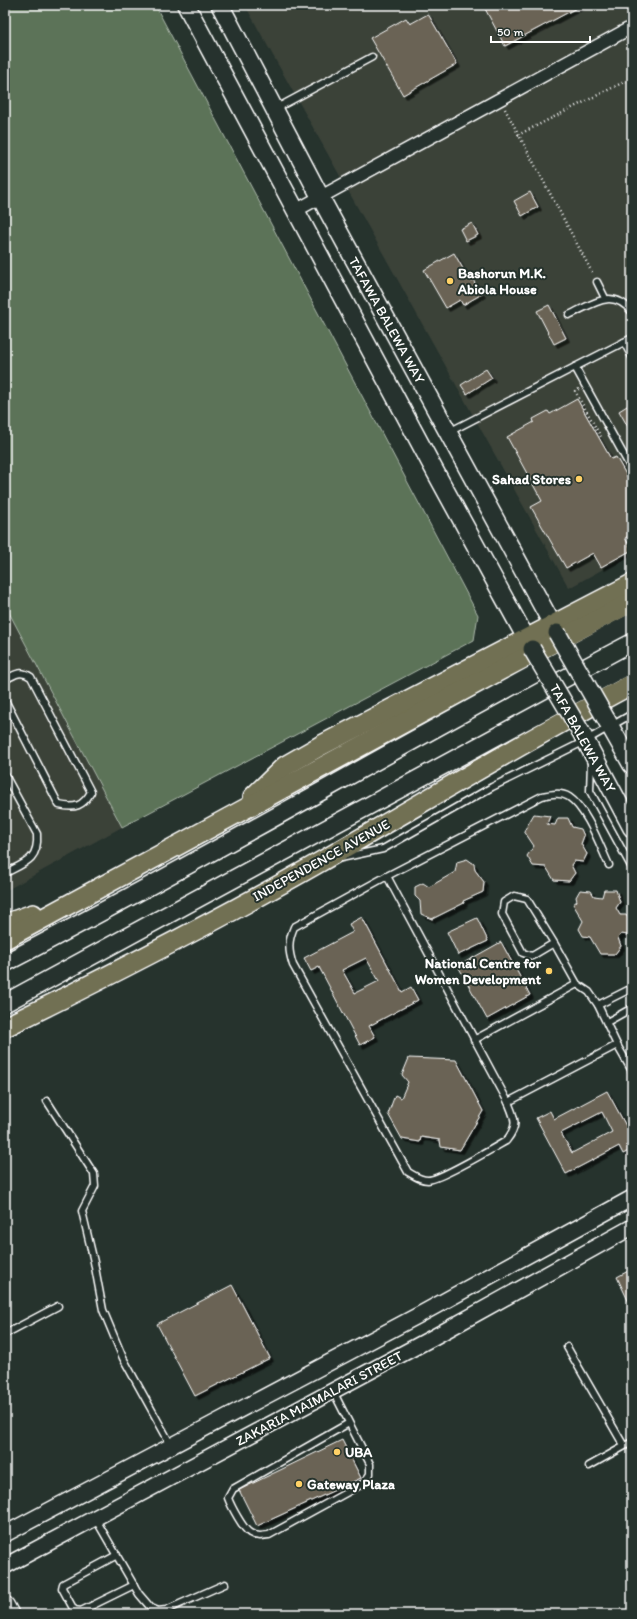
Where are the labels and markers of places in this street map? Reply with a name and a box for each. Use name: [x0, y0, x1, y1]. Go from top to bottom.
place label: Bashorun M.K. Abiola House: [457, 265, 546, 298]
marker: Bashorun M.K. Abiola House: [445, 276, 455, 286]
place label: Sahad Stores: [492, 471, 571, 488]
marker: Sahad Stores: [574, 474, 584, 484]
place label: National Centre for Women Development: [415, 955, 542, 988]
marker: National Centre for Women Development: [544, 966, 554, 976]
place label: UBA: [345, 1444, 373, 1461]
marker: UBA: [332, 1447, 342, 1457]
place label: Gateway Plaza: [307, 1476, 395, 1493]
marker: Gateway Plaza: [294, 1479, 304, 1489]

